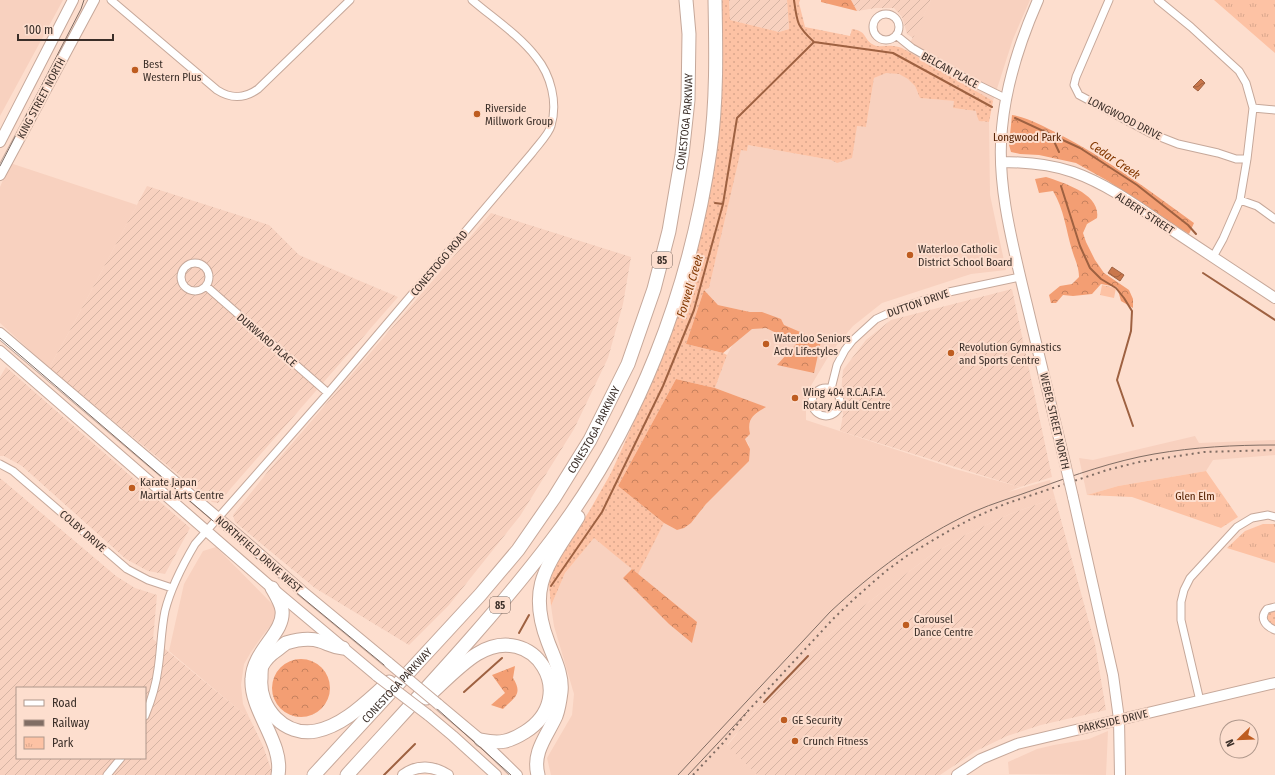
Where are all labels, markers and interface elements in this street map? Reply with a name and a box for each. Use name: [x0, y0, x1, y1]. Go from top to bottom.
scale bar: [18, 16, 113, 42]
text: 100 m: [24, 23, 53, 37]
street label: BELCAN PLACE: [919, 49, 981, 91]
street label: KING STREET NORTH: [15, 56, 68, 141]
place label: Best Western Plus: [143, 58, 202, 84]
marker: Best Western Plus: [130, 65, 140, 75]
street label: CONESTOGA PARKWAY: [674, 73, 695, 171]
street label: LONGWOOD DRIVE: [1086, 94, 1164, 143]
place label: Riverside Millwork Group: [485, 102, 553, 128]
marker: Riverside Millwork Group: [472, 109, 482, 119]
park label: Longwood Park: [993, 131, 1062, 144]
water label: Cedar Creek: [1087, 138, 1143, 182]
street label: ALBERT STREET: [1113, 190, 1177, 238]
street label: CONESTOGO ROAD: [408, 228, 471, 299]
place label: Waterloo Catholic District School Board: [918, 243, 1013, 269]
marker: Waterloo Catholic District School Board: [905, 250, 915, 260]
road number: 85: [652, 252, 672, 268]
water label: Forwell Creek: [674, 253, 706, 319]
street label: DUTTON DRIVE: [885, 287, 951, 320]
street label: DURWARD PLACE: [234, 311, 299, 370]
place label: Waterloo Seniors Actv Lifestyles: [774, 332, 851, 358]
marker: Waterloo Seniors Actv Lifestyles: [761, 339, 771, 349]
place label: Revolution Gymnastics and Sports Centre: [959, 341, 1062, 367]
marker: Revolution Gymnastics and Sports Centre: [946, 348, 956, 358]
street label: WEBER STREET NORTH: [1037, 372, 1072, 471]
street label: CONESTOGA PARKWAY: [565, 384, 623, 476]
place label: Wing 404 R.C.A.F.A. Rotary Adult Centre: [803, 386, 891, 412]
marker: Wing 404 R.C.A.F.A. Rotary Adult Centre: [790, 393, 800, 403]
place label: Karate Japan Martial Arts Centre: [140, 476, 224, 502]
marker: Karate Japan Martial Arts Centre: [127, 483, 137, 493]
park label: Glen Elm: [1175, 490, 1215, 503]
street label: COLBY DRIVE: [57, 508, 108, 555]
street label: NORTHFIELD DRIVE WEST: [213, 513, 305, 596]
road number: 85: [490, 597, 510, 613]
place label: Carousel Dance Centre: [914, 613, 973, 639]
marker: Carousel Dance Centre: [901, 620, 911, 630]
street label: CONESTOGA PARKWAY: [359, 645, 435, 726]
legend: [16, 687, 146, 759]
text: Road: [52, 696, 77, 710]
street label: PARKSIDE DRIVE: [1077, 707, 1149, 736]
place label: GE Security: [792, 714, 842, 727]
marker: GE Security: [779, 715, 789, 725]
text: Railway: [52, 716, 90, 730]
north arrow: [1219, 719, 1259, 759]
place label: Crunch Fitness: [803, 735, 869, 748]
text: Park: [52, 736, 74, 750]
marker: Crunch Fitness: [790, 736, 800, 746]
text: N: [1223, 737, 1238, 748]

